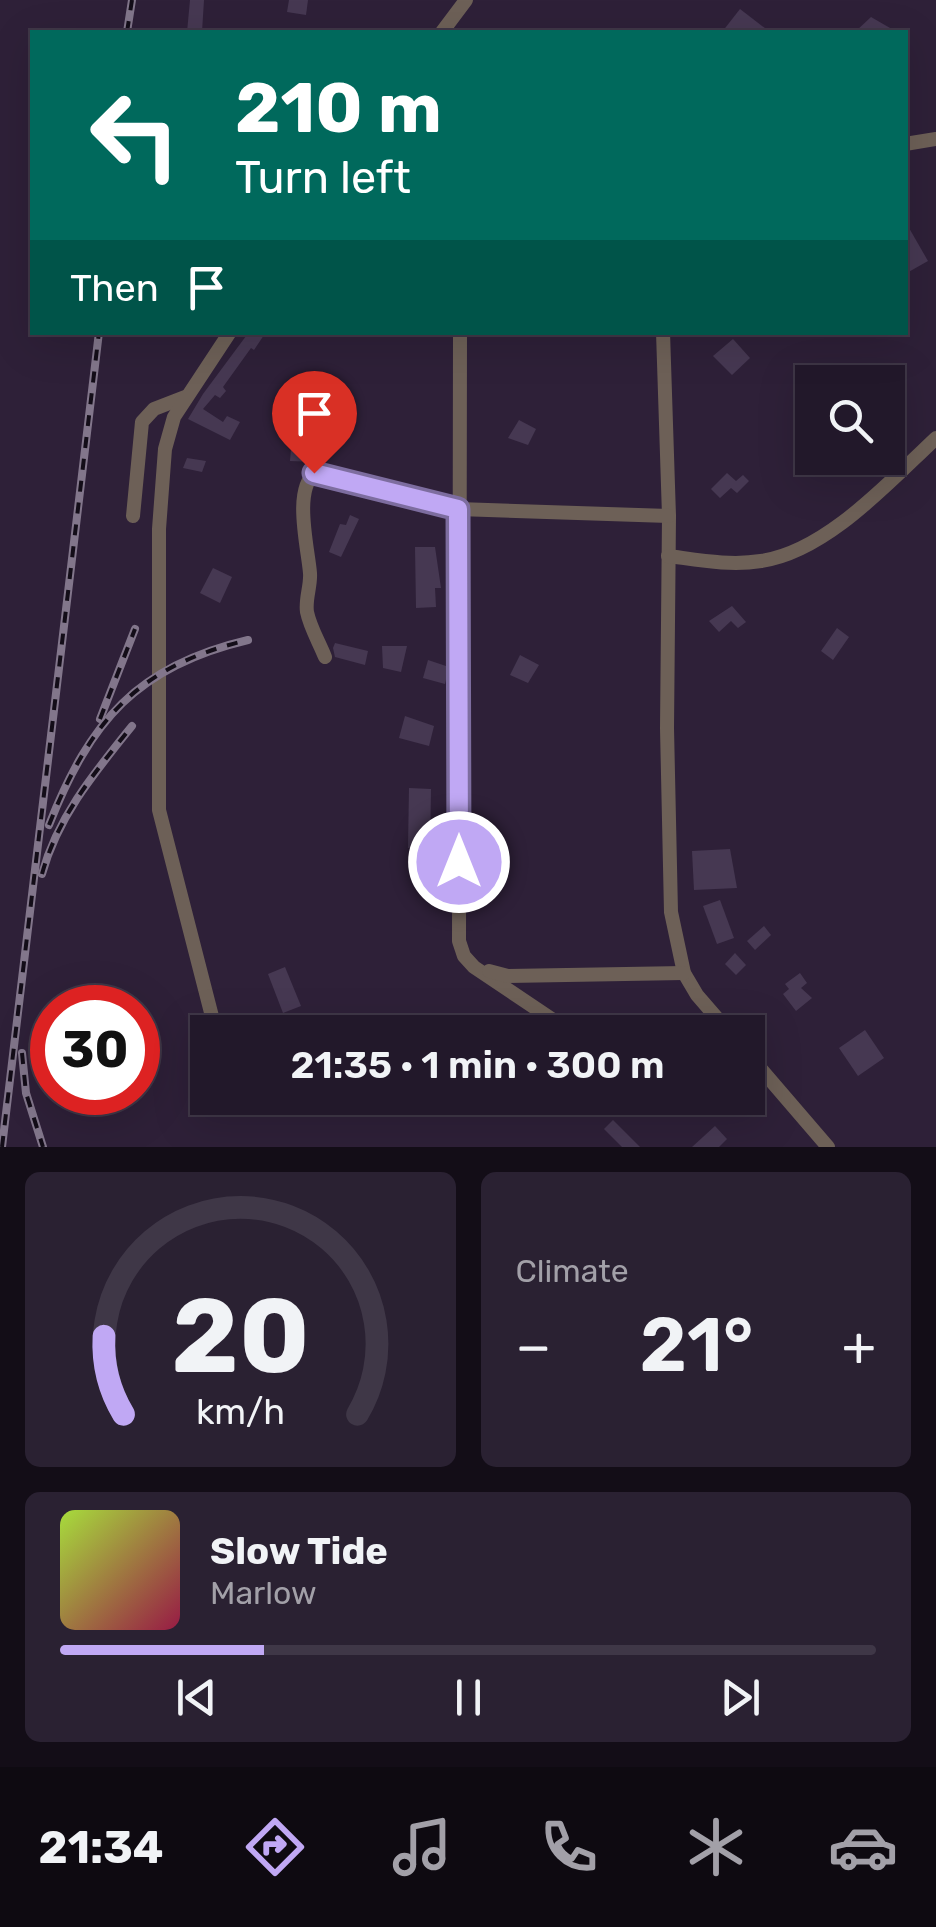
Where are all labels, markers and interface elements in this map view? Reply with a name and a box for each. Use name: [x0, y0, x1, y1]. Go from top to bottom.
text: 210 m: [235, 67, 442, 150]
icon: left: [70, 70, 200, 200]
text: Turn left: [235, 151, 411, 204]
icon: arrive: [179, 260, 234, 315]
text: Then: [70, 265, 159, 311]
map controls: [795, 365, 905, 475]
button: search: [795, 365, 905, 475]
pin: [272, 371, 357, 474]
icon: arrive: [287, 386, 342, 441]
position arrow: [407, 810, 511, 914]
speed limit sign: 30: [30, 985, 160, 1115]
text: 21:35 · 1 min · 300 m: [291, 1042, 665, 1088]
text: Climate: [516, 1252, 629, 1290]
text: 20: [171, 1275, 309, 1398]
text: 21°: [640, 1301, 753, 1390]
text: −: [516, 1314, 551, 1379]
text: +: [842, 1314, 876, 1379]
text: km/h: [196, 1391, 285, 1433]
text: Slow Tide: [210, 1528, 388, 1574]
text: Marlow: [210, 1574, 317, 1612]
icon: previous: [169, 1670, 224, 1725]
icon: pause: [441, 1670, 496, 1725]
icon: next: [713, 1670, 768, 1725]
icon: directions: [240, 1812, 310, 1882]
icon: music: [387, 1812, 457, 1882]
icon: phone: [534, 1812, 604, 1882]
icon: climate: [681, 1812, 751, 1882]
icon: car: [828, 1812, 898, 1882]
text: 21:34: [38, 1821, 164, 1874]

